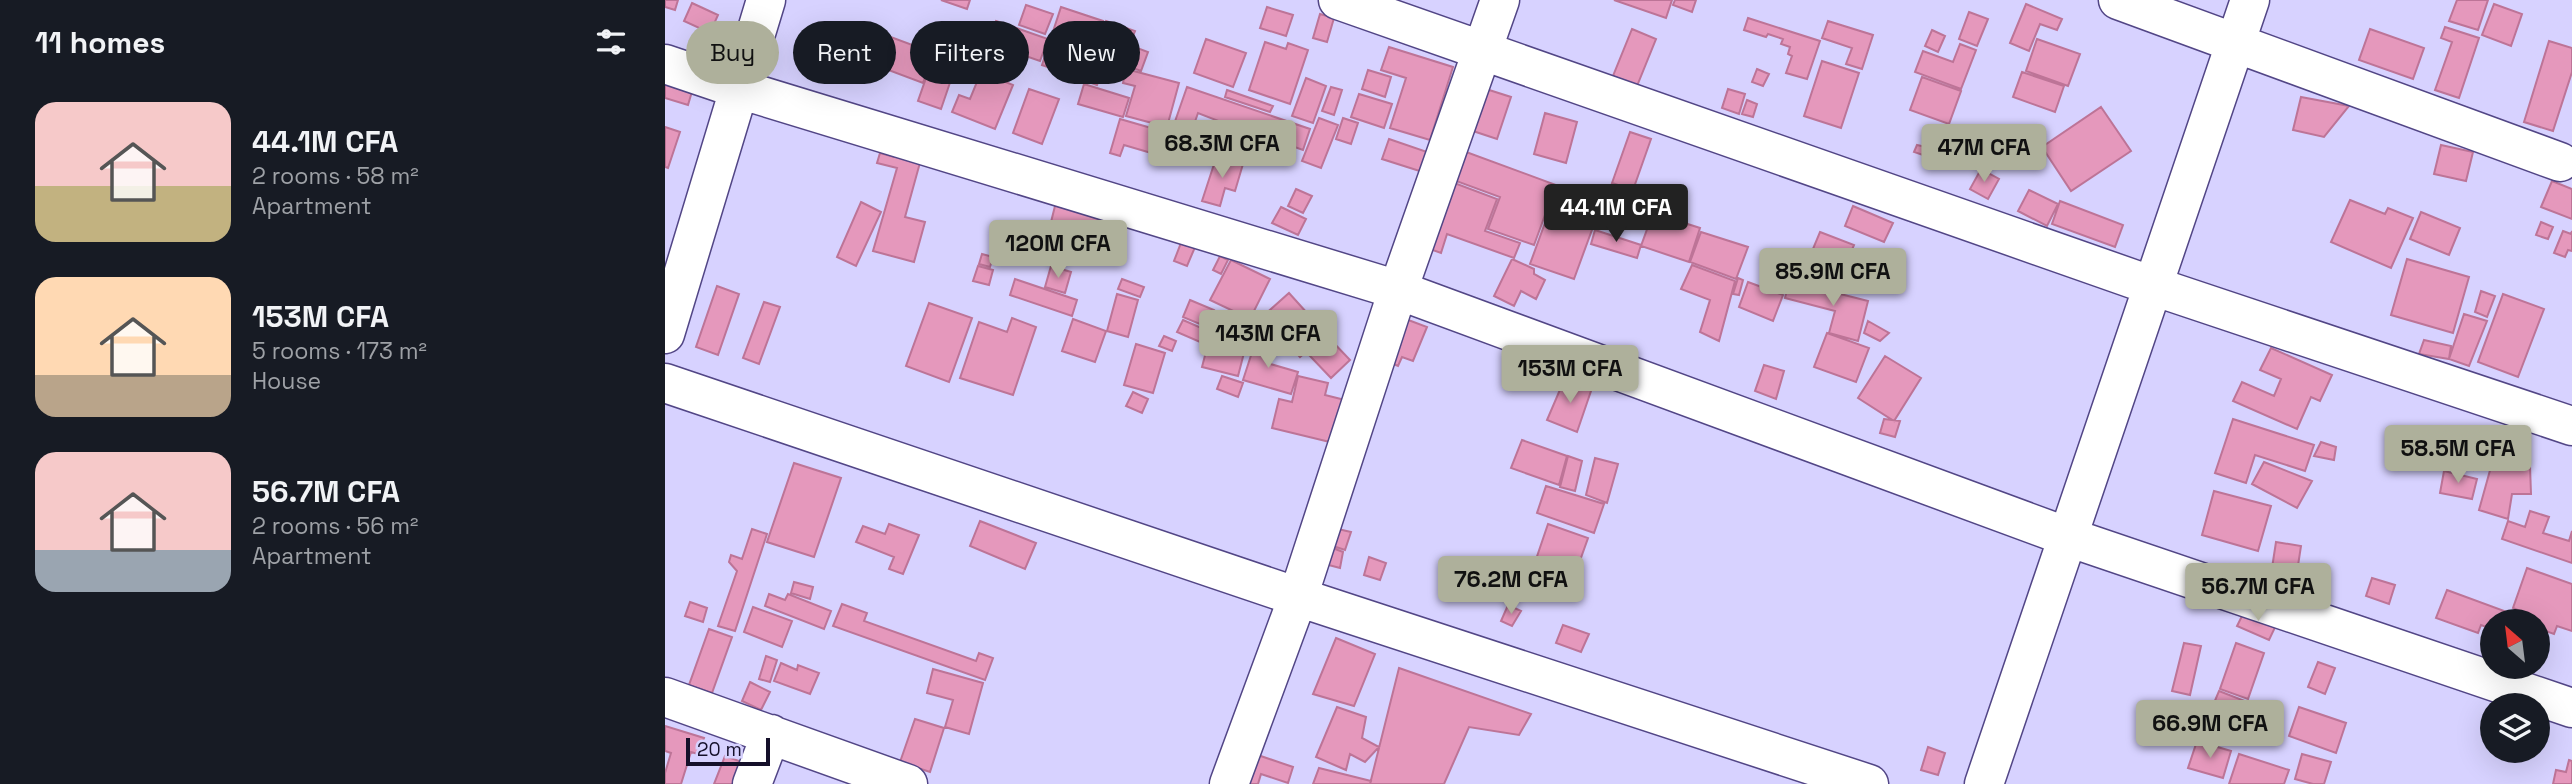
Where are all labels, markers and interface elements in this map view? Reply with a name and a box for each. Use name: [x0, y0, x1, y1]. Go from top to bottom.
chip: Buy: [686, 21, 779, 84]
chip: Rent: [793, 21, 896, 84]
chip: Filters: [910, 21, 1029, 84]
chip: New: [1043, 21, 1140, 84]
text: 11 homes: [35, 23, 165, 62]
icon: filters: [592, 23, 630, 61]
pin: 68.3M CFA: [1142, 120, 1302, 180]
text: 44.1M CFA: [252, 122, 398, 161]
pin: 47M CFA: [1919, 124, 2049, 184]
text: 68.3M CFA: [1164, 128, 1280, 158]
icon: home: [91, 130, 175, 214]
text: 47M CFA: [1937, 132, 2031, 162]
text: 2 rooms · 58 m²: [252, 161, 419, 191]
pin: 44.1M CFA: [1536, 184, 1696, 244]
text: Apartment: [252, 191, 372, 221]
text: 44.1M CFA: [1560, 192, 1672, 222]
pin: 120M CFA: [986, 220, 1130, 280]
text: 120M CFA: [1005, 228, 1111, 258]
pin: 85.9M CFA: [1753, 248, 1913, 308]
text: 85.9M CFA: [1775, 256, 1891, 286]
text: 153M CFA: [252, 297, 389, 336]
icon: home: [91, 305, 175, 389]
pin: 143M CFA: [1196, 310, 1340, 370]
text: 143M CFA: [1215, 318, 1321, 348]
text: 5 rooms · 173 m²: [252, 336, 427, 366]
pin: 153M CFA: [1498, 346, 1642, 405]
text: 153M CFA: [1518, 353, 1622, 383]
text: House: [252, 366, 321, 396]
pin: 58.5M CFA: [2378, 426, 2538, 485]
text: 58.5M CFA: [2400, 433, 2516, 463]
text: 56.7M CFA: [252, 472, 400, 511]
icon: home: [91, 480, 175, 564]
text: 2 rooms · 56 m²: [252, 511, 418, 541]
text: Apartment: [252, 541, 372, 571]
pin: 76.2M CFA: [1431, 556, 1591, 616]
text: 76.2M CFA: [1454, 564, 1568, 594]
pin: 56.7M CFA: [2178, 564, 2338, 623]
text: 56.7M CFA: [2201, 571, 2315, 601]
north arrow: [2480, 609, 2550, 679]
map controls: [2480, 609, 2550, 763]
button: layers: [2480, 693, 2550, 763]
pin: 66.9M CFA: [2130, 700, 2290, 760]
text: 66.9M CFA: [2152, 708, 2268, 738]
scale bar: [686, 735, 770, 767]
text: 20 m: [697, 737, 742, 762]

